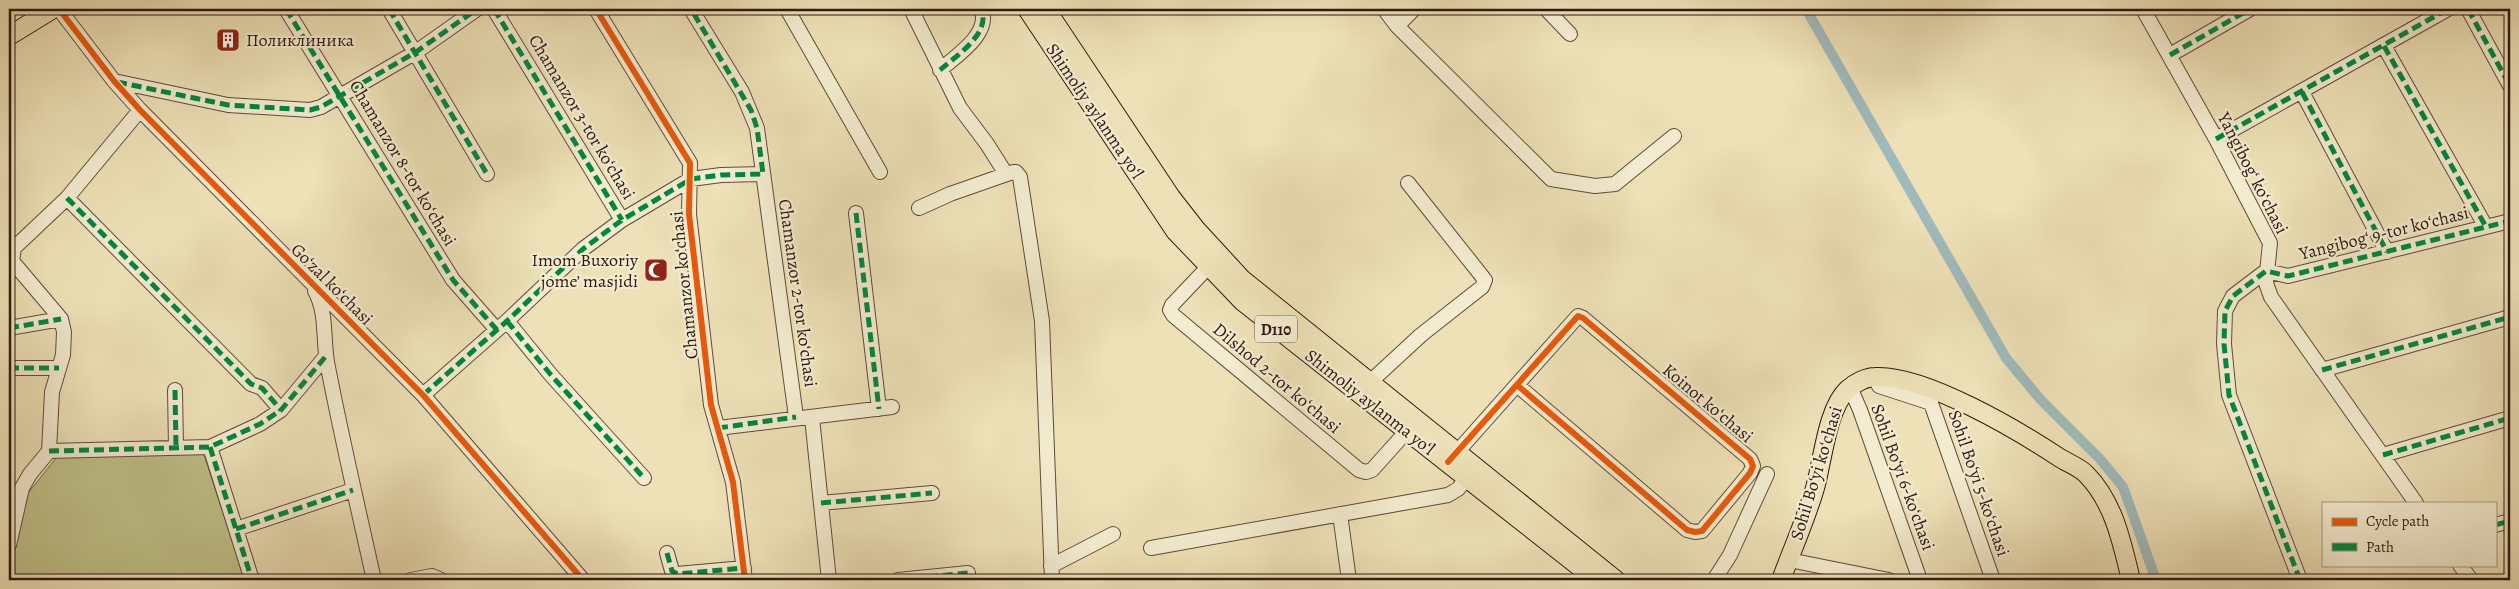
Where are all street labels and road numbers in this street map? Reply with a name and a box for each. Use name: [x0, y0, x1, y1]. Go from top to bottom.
street label: Chamanzor 3-tor koʻchasi: [523, 30, 641, 204]
street label: Shimoliy aylanma yoʻl: [1041, 38, 1150, 184]
street label: Chamanzor 8-tor koʻchasi: [344, 75, 462, 251]
street label: Yangibogʻ koʻchasi: [2212, 107, 2294, 238]
street label: Chamanzor 2-tor koʻchasi: [773, 197, 823, 389]
street label: Yangibogʻ 9-tor koʻchasi: [2296, 200, 2471, 266]
street label: Chamanzor koʻchasi: [664, 210, 704, 360]
street label: Goʻzal koʻchasi: [286, 238, 378, 330]
road number: D110: [1255, 316, 1297, 342]
street label: Dilshod 2-tor koʻchasi: [1208, 317, 1346, 439]
street label: Shimoliy aylanma yoʻl: [1300, 344, 1440, 461]
street label: Koinot koʻchasi: [1657, 358, 1759, 448]
street label: Sohil Boʻyi 6-koʻchasi: [1865, 401, 1941, 553]
street label: Sohil Boʻyi koʻchasi: [1784, 403, 1848, 543]
street label: Sohil Boʻyi 5-koʻchasi: [1943, 407, 2015, 559]

